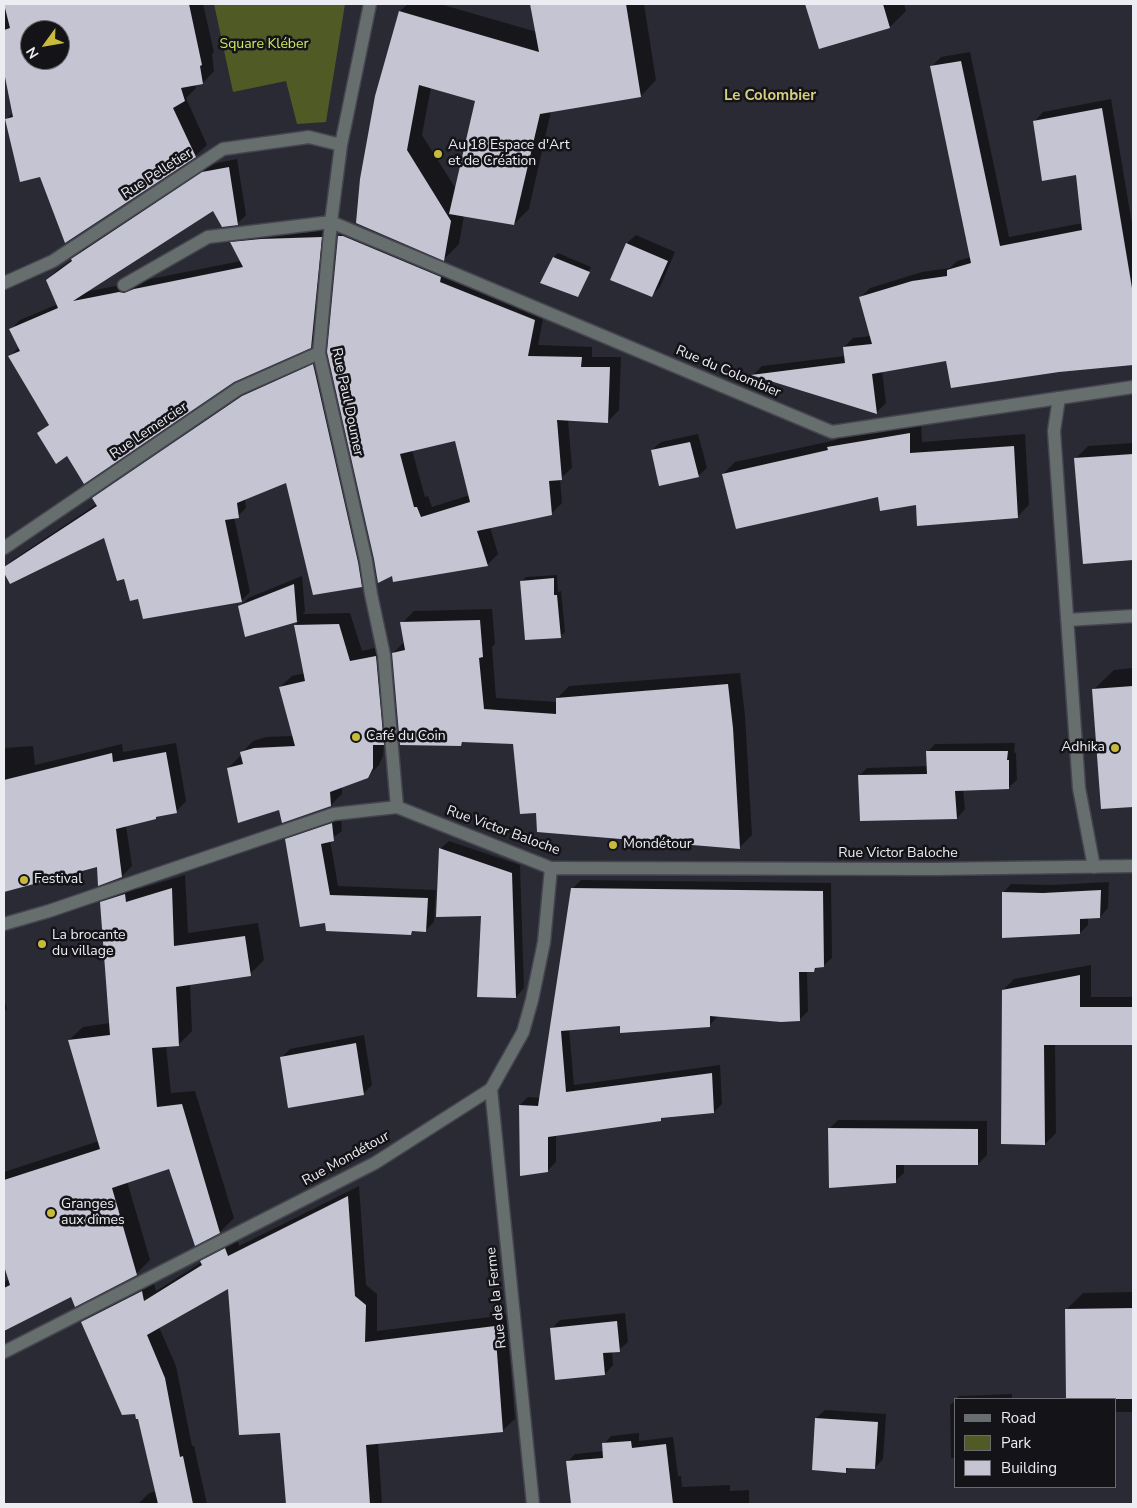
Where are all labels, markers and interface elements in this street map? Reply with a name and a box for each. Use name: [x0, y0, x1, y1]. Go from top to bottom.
north arrow: [20, 20, 70, 70]
park label: Square Kléber: [220, 37, 308, 53]
text: N: [22, 43, 44, 62]
district label: Le Colombier: [724, 87, 816, 105]
place label: Au 18 Espace d'Art et de Création: [448, 138, 570, 170]
street label: Rue Pelletier: [119, 145, 195, 203]
marker: Au 18 Espace d'Art et de Création: [432, 148, 444, 160]
street label: Rue du Colombier: [673, 342, 783, 402]
street label: Rue Paul Doumer: [327, 346, 367, 458]
street label: Rue Lemercier: [107, 399, 191, 463]
place label: Café du Coin: [366, 729, 446, 745]
marker: Café du Coin: [350, 731, 362, 743]
place label: Adhika: [1061, 740, 1105, 756]
marker: Adhika: [1109, 742, 1121, 754]
street label: Rue Victor Baloche: [444, 803, 562, 859]
place label: Mondétour: [623, 837, 692, 853]
marker: Mondétour: [607, 839, 619, 851]
street label: Rue Victor Baloche: [838, 846, 958, 862]
place label: Festival: [34, 872, 82, 888]
marker: Festival: [18, 874, 30, 886]
place label: La brocante du village: [52, 928, 126, 960]
marker: La brocante du village: [36, 938, 48, 950]
street label: Rue Mondétour: [299, 1128, 393, 1190]
place label: Granges aux dîmes: [61, 1197, 125, 1230]
marker: Granges aux dîmes: [45, 1207, 57, 1219]
street label: Rue de la Ferme: [483, 1246, 511, 1350]
legend: [954, 1398, 1117, 1488]
text: Road: [1001, 1408, 1036, 1428]
text: Park: [1001, 1433, 1031, 1453]
text: Building: [1001, 1458, 1057, 1478]

